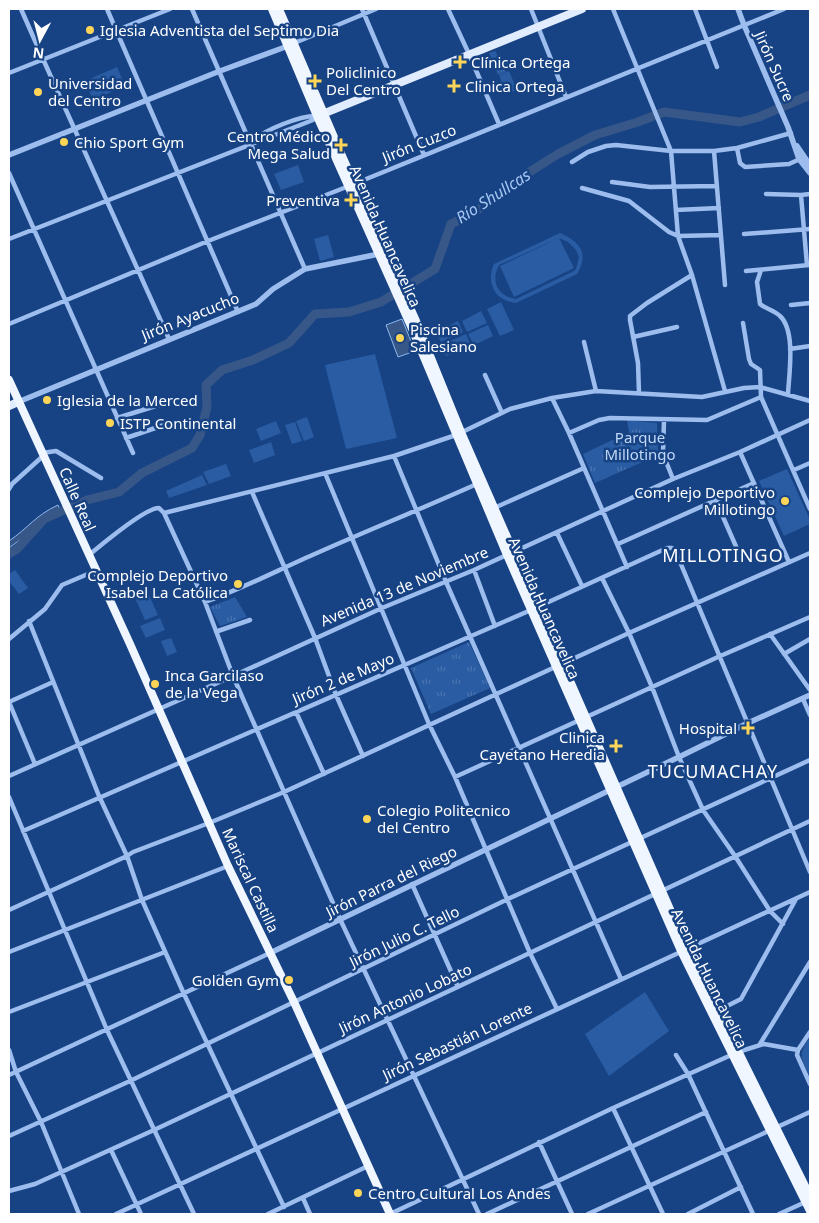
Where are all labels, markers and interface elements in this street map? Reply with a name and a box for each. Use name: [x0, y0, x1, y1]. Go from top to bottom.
north arrow: [15, 15, 65, 65]
place label: Iglesia Adventista del Septimo Dia: [100, 20, 339, 40]
marker: Iglesia Adventista del Septimo Dia: [84, 24, 96, 36]
street label: Jirón Sucre: [750, 26, 799, 104]
text: N: [32, 43, 45, 64]
place label: Clínica Ortega: [471, 52, 570, 72]
marker: Clínica Ortega: [453, 55, 467, 69]
place label: Policlinico Del Centro: [326, 62, 401, 99]
place label: Universidad del Centro: [48, 73, 132, 110]
marker: Policlinico Del Centro: [308, 74, 322, 88]
place label: Clinica Ortega: [465, 76, 564, 96]
marker: Clinica Ortega: [447, 79, 461, 93]
marker: Universidad del Centro: [32, 86, 44, 98]
street label: Jirón Cuzco: [377, 119, 459, 168]
place label: Centro Médico Mega Salud: [227, 126, 330, 163]
place label: Chio Sport Gym: [74, 132, 184, 152]
marker: Chio Sport Gym: [58, 136, 70, 148]
marker: Centro Médico Mega Salud: [334, 138, 348, 152]
street label: Avenida Huancavelica: [346, 162, 426, 310]
water label: Río Shullcas: [452, 164, 535, 228]
place label: Preventiva: [266, 190, 340, 210]
marker: Preventiva: [344, 193, 358, 207]
street label: Jirón Ayacucho: [136, 287, 242, 345]
place label: Piscina Salesiano: [410, 319, 477, 356]
marker: Piscina Salesiano: [394, 332, 406, 344]
place label: Iglesia de la Merced: [57, 390, 198, 410]
marker: Iglesia de la Merced: [41, 394, 53, 406]
place label: ISTP Continental: [120, 413, 236, 433]
marker: ISTP Continental: [104, 417, 116, 429]
park label: Parque Millotingo: [604, 427, 676, 464]
street label: Calle Real: [55, 464, 101, 534]
place label: Complejo Deportivo Millotingo: [634, 482, 775, 519]
marker: Complejo Deportivo Millotingo: [779, 495, 791, 507]
street label: Avenida Huancavelica: [505, 534, 585, 682]
street label: Avenida 13 de Noviembre: [317, 541, 491, 631]
district label: MILLOTINGO: [662, 543, 784, 567]
place label: Complejo Deportivo Isabel La Católica: [87, 565, 228, 602]
marker: Complejo Deportivo Isabel La Católica: [232, 578, 244, 590]
street label: Jirón 2 de Mayo: [287, 648, 397, 709]
place label: Inca Garcilaso de la Vega: [165, 665, 264, 702]
marker: Inca Garcilaso de la Vega: [149, 678, 161, 690]
place label: Hospital: [679, 718, 737, 738]
marker: Hospital: [741, 721, 755, 735]
place label: Clinica Cayetano Heredia: [479, 727, 605, 764]
marker: Clinica Cayetano Heredia: [609, 739, 623, 753]
district label: TUCUMACHAY: [648, 759, 778, 783]
place label: Colegio Politecnico del Centro: [377, 800, 510, 837]
marker: Colegio Politecnico del Centro: [361, 813, 373, 825]
street label: Mariscal Castilla: [218, 824, 284, 936]
street label: Jirón Parra del Riego: [320, 841, 460, 922]
street label: Jirón Julio C. Tello: [344, 901, 462, 972]
street label: Avenida Huancavelica: [667, 905, 753, 1051]
street label: Jirón Antonio Lobato: [333, 958, 475, 1038]
place label: Golden Gym: [192, 970, 279, 990]
marker: Golden Gym: [283, 974, 295, 986]
street label: Jirón Sebastián Lorente: [377, 998, 535, 1085]
place label: Centro Cultural Los Andes: [368, 1183, 551, 1203]
marker: Centro Cultural Los Andes: [352, 1187, 364, 1199]

